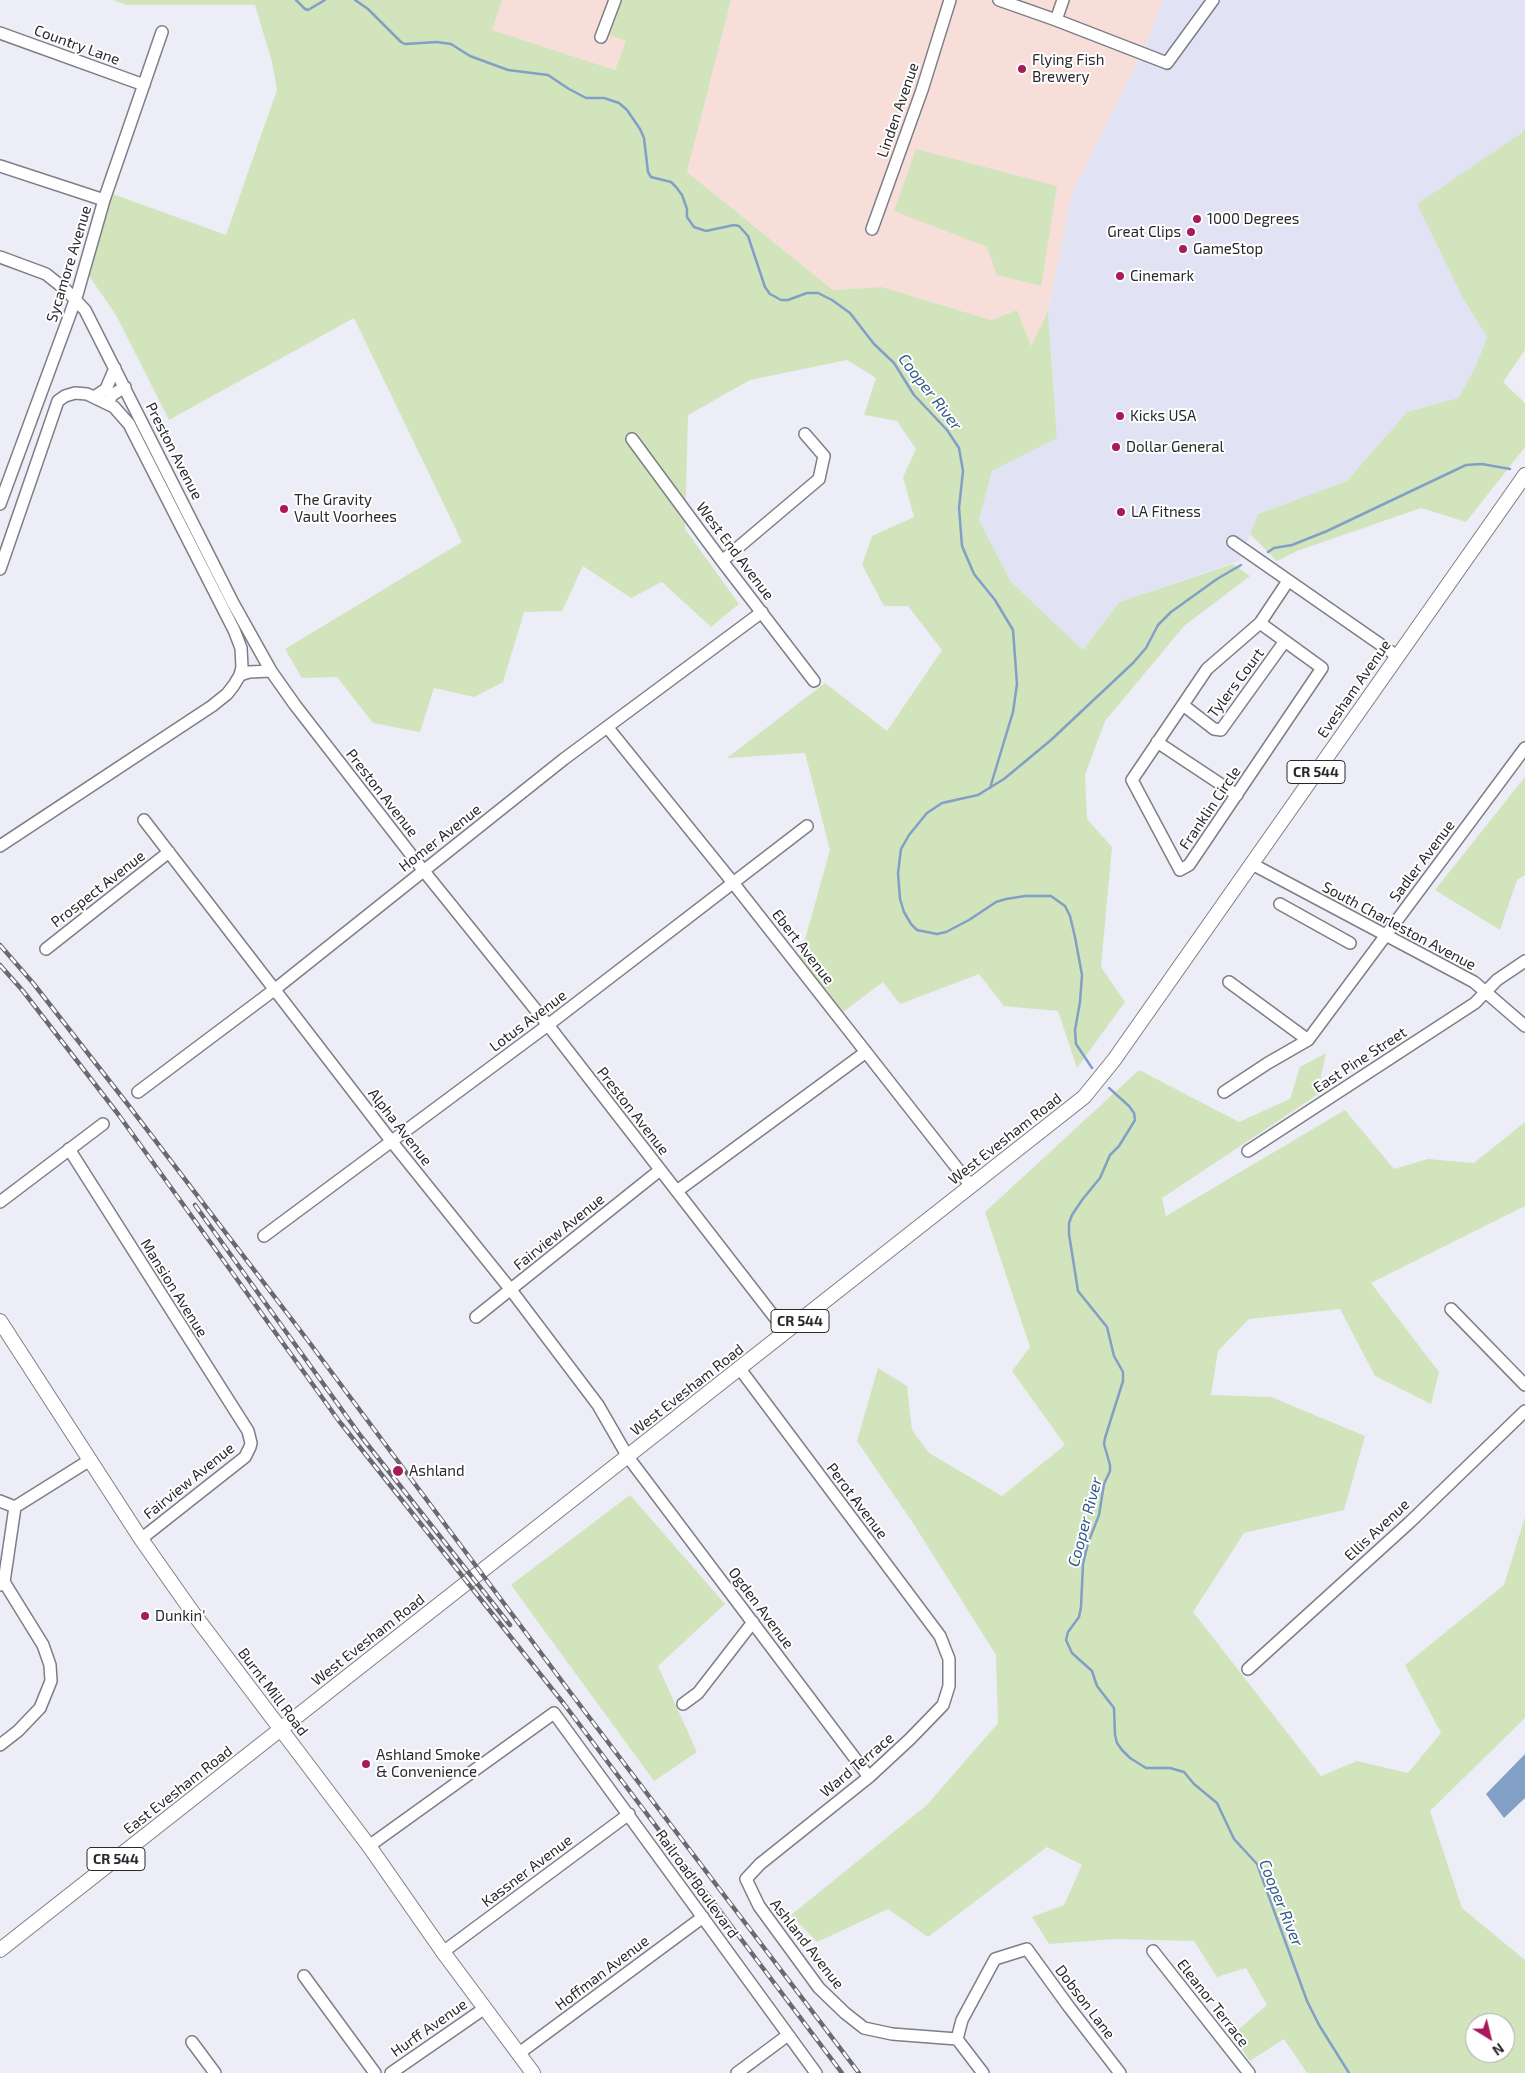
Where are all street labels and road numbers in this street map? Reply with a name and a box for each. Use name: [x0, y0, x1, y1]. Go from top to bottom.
street label: Country Lane: [32, 21, 122, 69]
street label: Linden Avenue: [873, 60, 923, 160]
street label: Sycamore Avenue: [43, 204, 95, 324]
street label: Preston Avenue: [142, 399, 206, 503]
street label: West End Avenue: [692, 498, 778, 604]
street label: Evesham Avenue: [1313, 636, 1395, 742]
street label: Tylers Court: [1204, 645, 1268, 721]
street label: Preston Avenue: [342, 745, 422, 841]
road number: CR 544: [1287, 760, 1345, 784]
street label: Franklin Circle: [1176, 763, 1244, 853]
street label: Homer Avenue: [395, 800, 485, 876]
street label: Sadler Avenue: [1386, 817, 1458, 905]
street label: Prospect Avenue: [47, 847, 149, 931]
street label: South Charleston Avenue: [1319, 878, 1479, 974]
street label: Ebert Avenue: [768, 906, 838, 988]
street label: Lotus Avenue: [486, 986, 570, 1056]
street label: East Pine Street: [1310, 1023, 1410, 1097]
street label: Preston Avenue: [593, 1063, 673, 1159]
street label: Alpha Avenue: [364, 1085, 436, 1169]
street label: West Evesham Road: [945, 1089, 1065, 1189]
street label: Fairview Avenue: [510, 1190, 608, 1274]
street label: Mansion Avenue: [137, 1236, 211, 1340]
road number: CR 544: [771, 1310, 829, 1332]
street label: West Evesham Road: [627, 1340, 747, 1440]
street label: Fairview Avenue: [140, 1439, 238, 1523]
street label: Perot Avenue: [823, 1459, 891, 1543]
street label: Ellis Avenue: [1341, 1495, 1413, 1565]
street label: Ogden Avenue: [725, 1564, 797, 1652]
street label: West Evesham Road: [308, 1590, 428, 1690]
street label: Burnt Mill Road: [234, 1645, 312, 1739]
street label: Ward Terrace: [816, 1729, 898, 1801]
street label: East Evesham Road: [120, 1742, 236, 1838]
street label: Railroad Boulevard: [652, 1826, 742, 1942]
street label: Kassner Avenue: [478, 1831, 576, 1911]
road number: CR 544: [87, 1848, 145, 1870]
street label: Ashland Avenue: [766, 1895, 848, 1993]
street label: Hoffman Avenue: [552, 1932, 652, 2014]
street label: Eleanor Terrace: [1173, 1956, 1253, 2050]
street label: Dobson Lane: [1051, 1961, 1119, 2043]
street label: Hurff Avenue: [387, 1995, 471, 2061]

